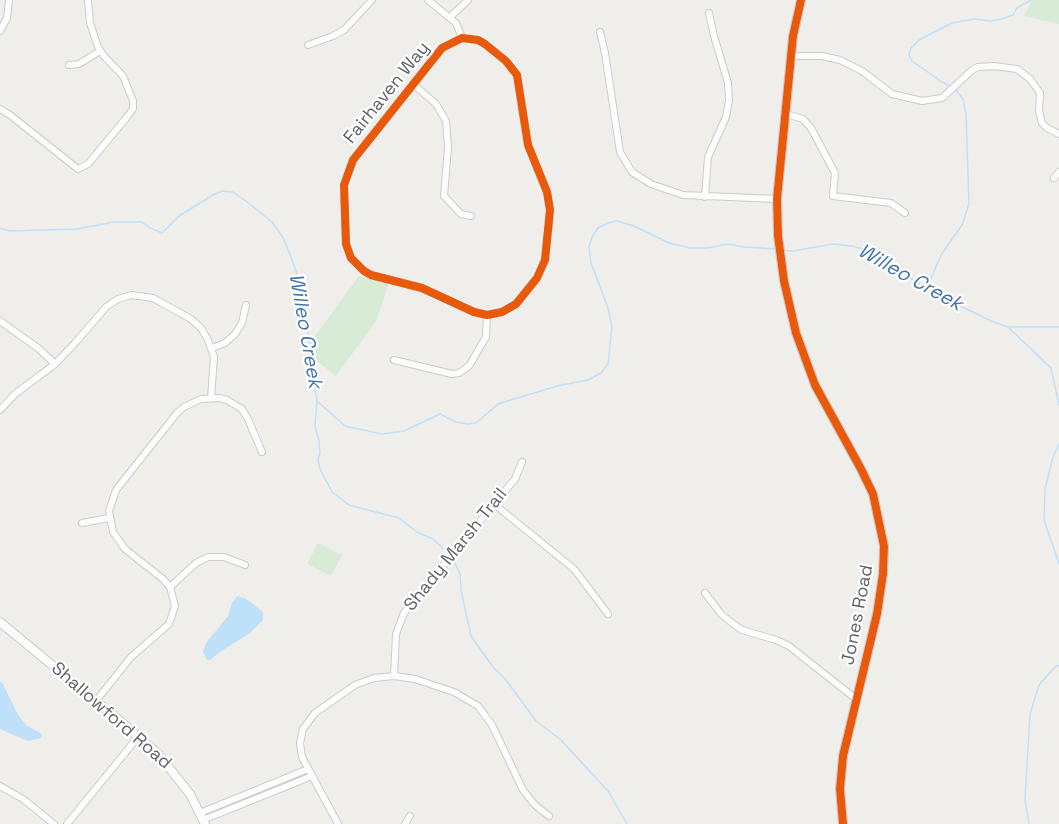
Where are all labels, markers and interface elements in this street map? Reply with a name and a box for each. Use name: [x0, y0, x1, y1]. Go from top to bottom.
street label: Fairhaven Way: [339, 38, 435, 148]
water label: Willeo Creek: [853, 239, 967, 317]
water label: Willeo Creek: [283, 272, 327, 390]
street label: Shady Marsh Trail: [400, 484, 512, 616]
street label: Jones Road: [838, 563, 878, 667]
street label: Shallowford Road: [47, 658, 175, 774]

